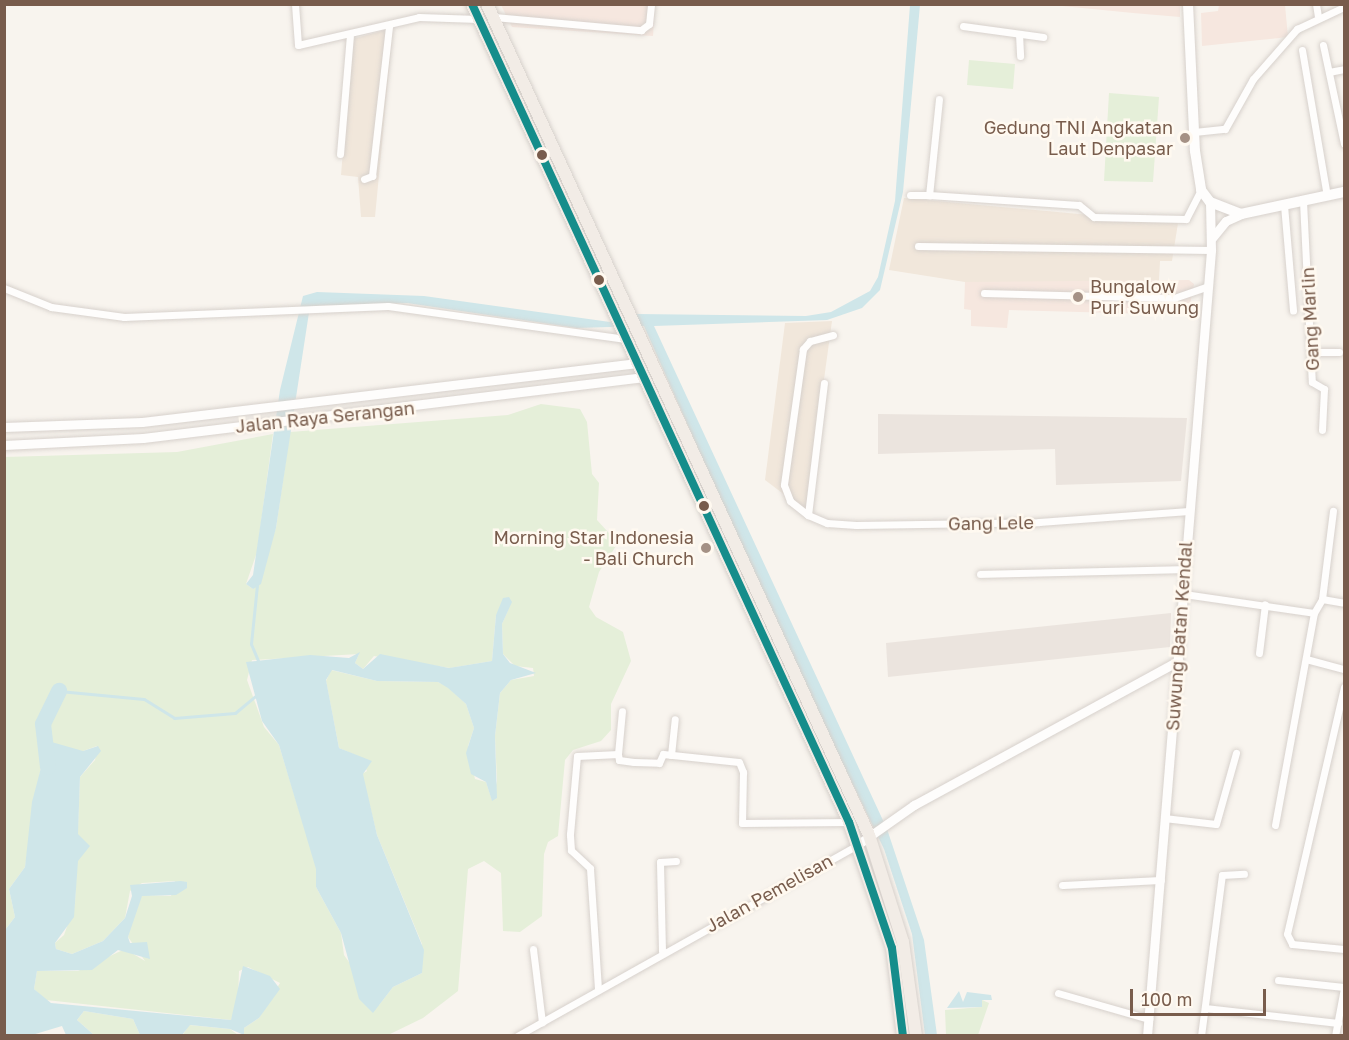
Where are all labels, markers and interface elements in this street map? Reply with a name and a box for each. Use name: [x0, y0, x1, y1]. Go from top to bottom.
place label: Gedung TNI Angkatan Laut Denpasar: [984, 117, 1173, 160]
marker: Gedung TNI Angkatan Laut Denpasar: [1178, 131, 1192, 145]
unlabelled marker: [536, 149, 548, 161]
street label: Gang Marlin: [1296, 267, 1324, 371]
unlabelled marker: [593, 274, 605, 286]
place label: Bungalow Puri Suwung: [1090, 276, 1199, 318]
marker: Bungalow Puri Suwung: [1071, 290, 1085, 304]
street label: Jalan Raya Serangan: [234, 397, 416, 437]
unlabelled marker: [698, 500, 710, 512]
street label: Gang Lele: [948, 511, 1034, 535]
place label: Morning Star Indonesia - Bali Church: [493, 527, 694, 570]
street label: Suwung Batan Kendal: [1162, 540, 1196, 732]
marker: Morning Star Indonesia - Bali Church: [699, 541, 713, 555]
street label: Jalan Pemelisan: [702, 849, 836, 937]
scale bar: [1133, 977, 1270, 1015]
text: 100 m: [1141, 988, 1192, 1010]

